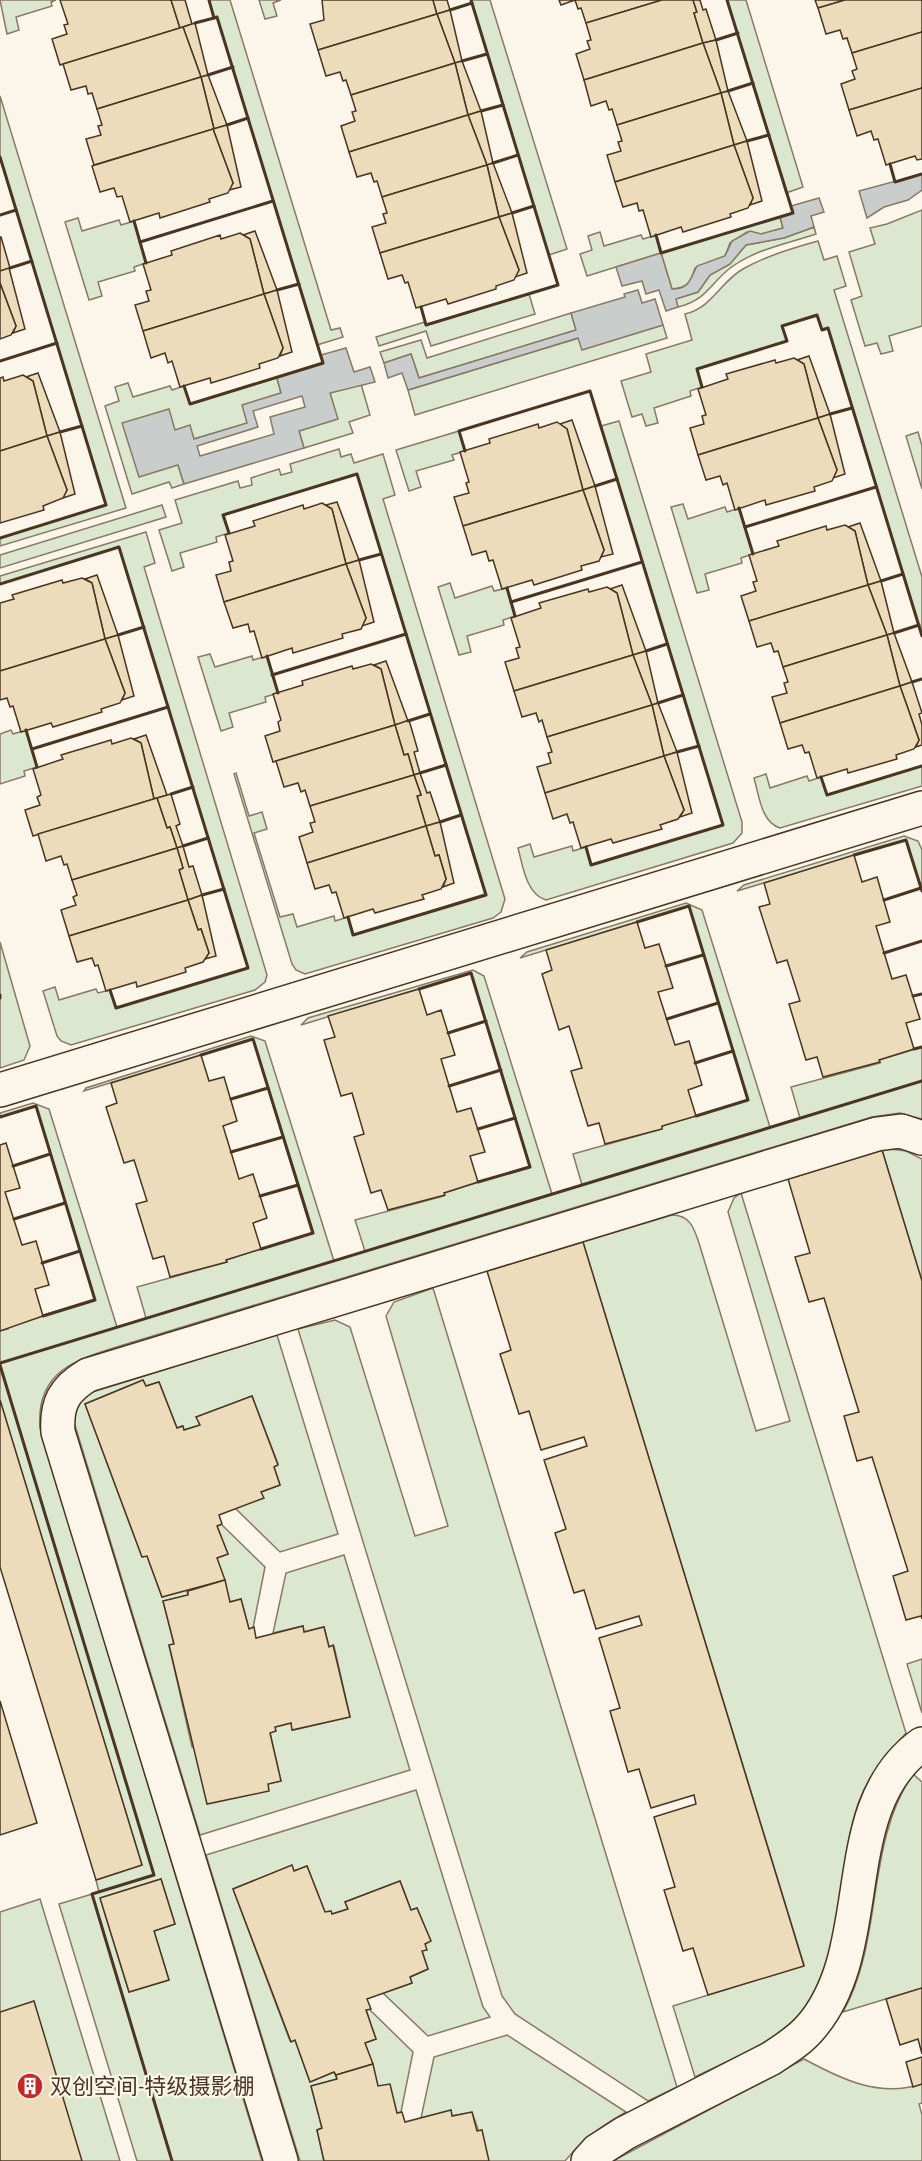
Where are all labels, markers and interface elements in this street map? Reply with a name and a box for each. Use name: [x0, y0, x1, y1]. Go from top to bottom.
building icon: 双创空间-特级摄影棚: [15, 2071, 45, 2101]
place label: 双创空间-特级摄影棚: [50, 2072, 254, 2100]

